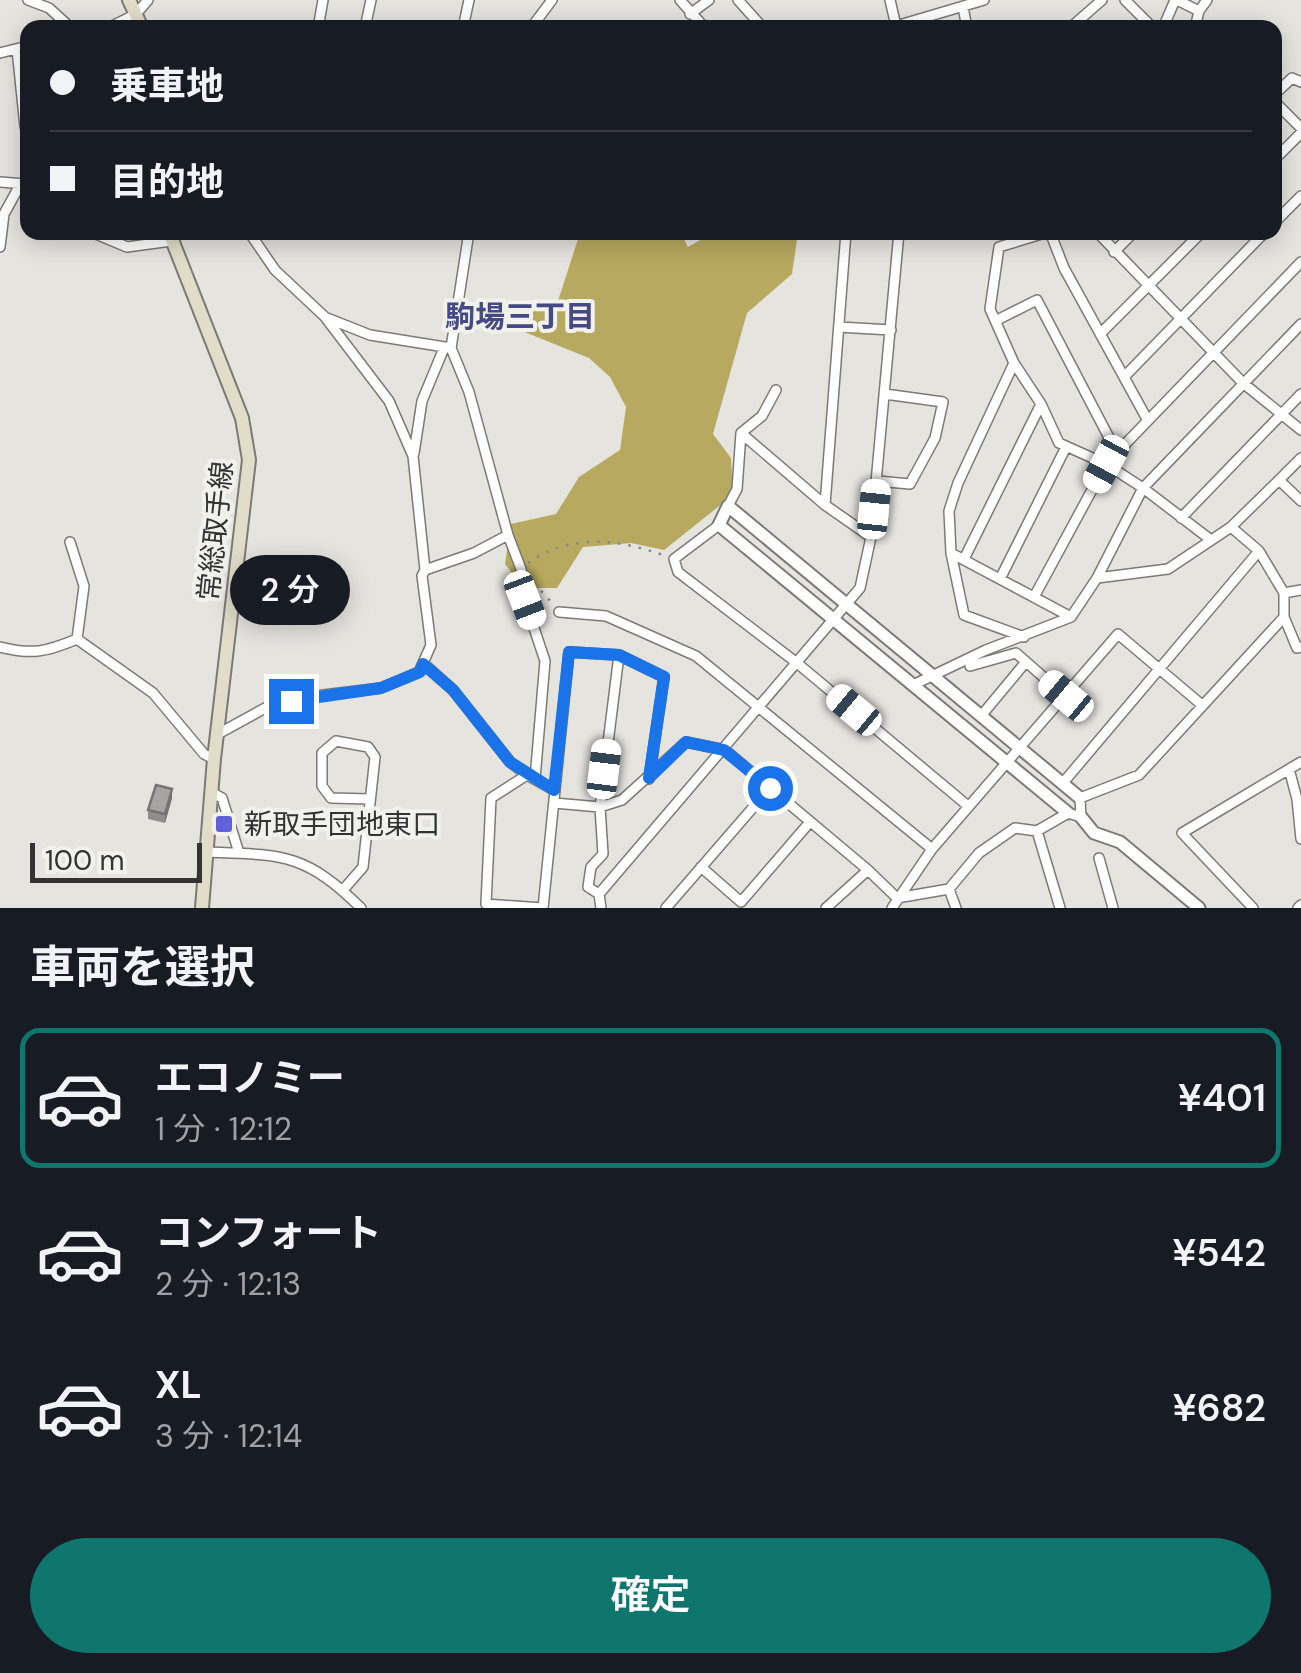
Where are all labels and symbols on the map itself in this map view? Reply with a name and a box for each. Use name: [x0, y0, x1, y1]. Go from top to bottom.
district label: 駒場三丁目: [445, 297, 595, 336]
car: [1079, 430, 1133, 498]
street label: 常総取手線: [190, 459, 241, 603]
car: [856, 478, 892, 540]
callout: 2 分: [231, 556, 351, 626]
car: [500, 567, 550, 633]
car: [1033, 665, 1099, 727]
route end: [269, 679, 314, 724]
car: [821, 679, 887, 741]
car: [585, 737, 623, 801]
route start: [748, 766, 793, 811]
place label: 新取手団地東口: [244, 806, 440, 843]
marker: 新取手団地東口: [213, 813, 235, 835]
scale bar: [30, 838, 202, 883]

